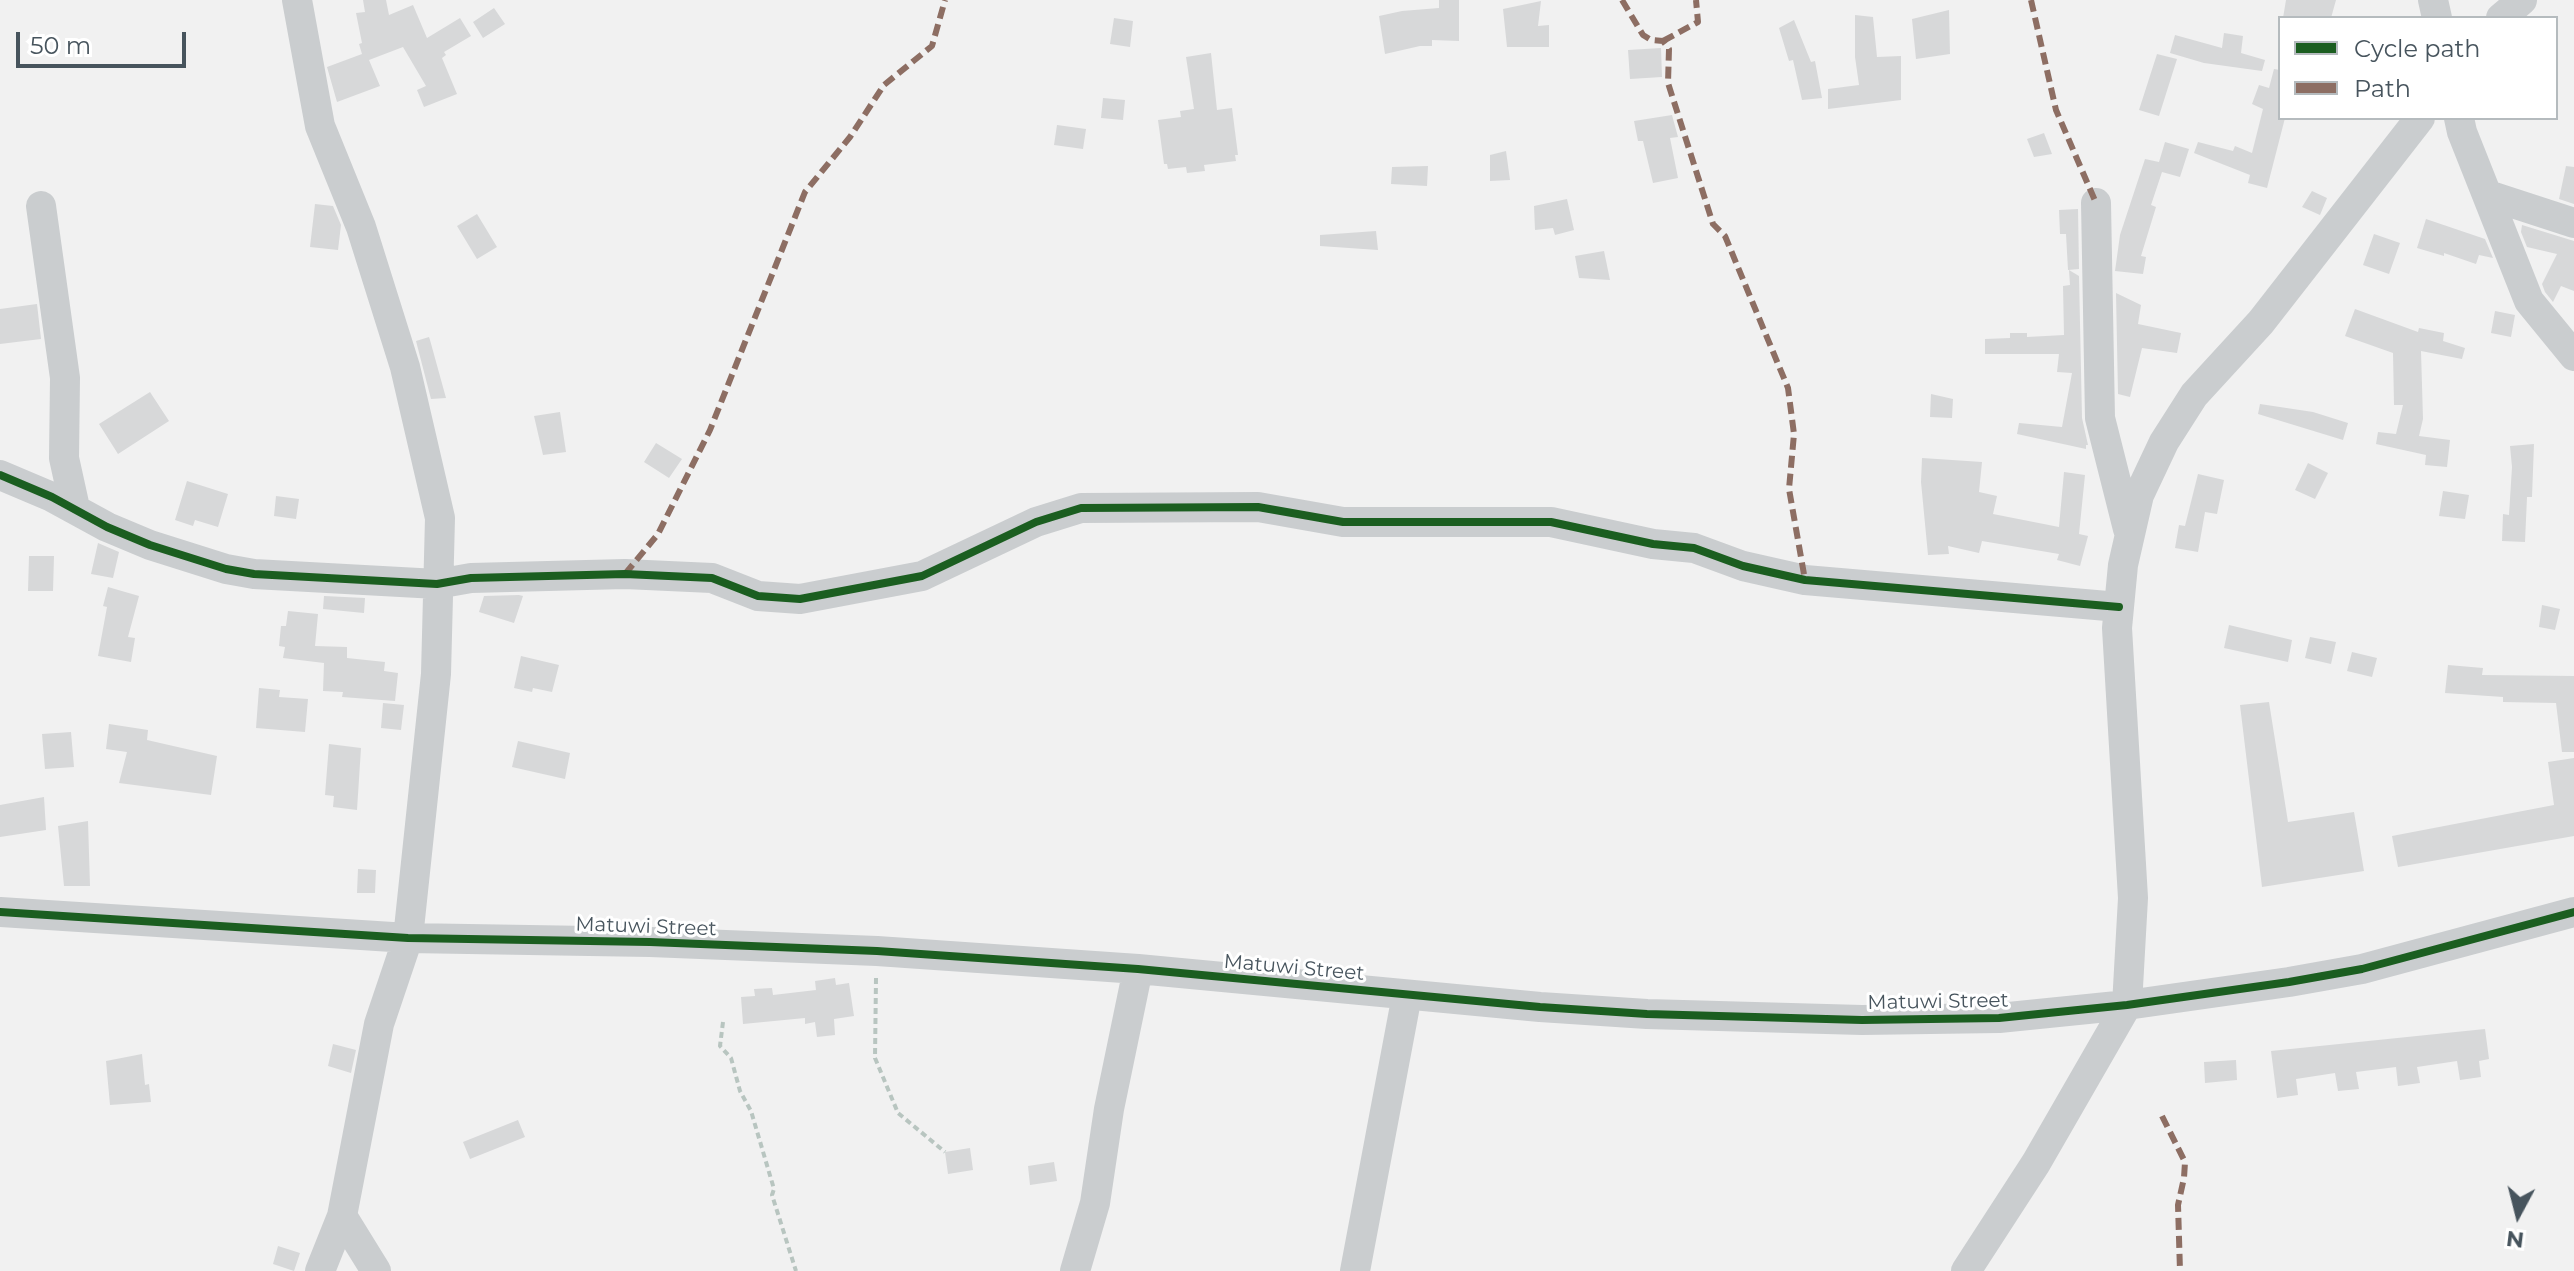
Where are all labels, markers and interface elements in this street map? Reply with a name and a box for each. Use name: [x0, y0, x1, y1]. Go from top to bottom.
scale bar: [20, 16, 190, 66]
legend: [2278, 16, 2558, 120]
text: 50 m: [30, 31, 91, 60]
text: Cycle path: [2354, 34, 2481, 63]
text: Path: [2354, 74, 2411, 103]
street label: Matuwi Street: [575, 913, 717, 941]
street label: Matuwi Street: [1223, 950, 1365, 986]
street label: Matuwi Street: [1867, 989, 2009, 1015]
north arrow: [2478, 1175, 2558, 1255]
text: N: [2505, 1225, 2525, 1254]

